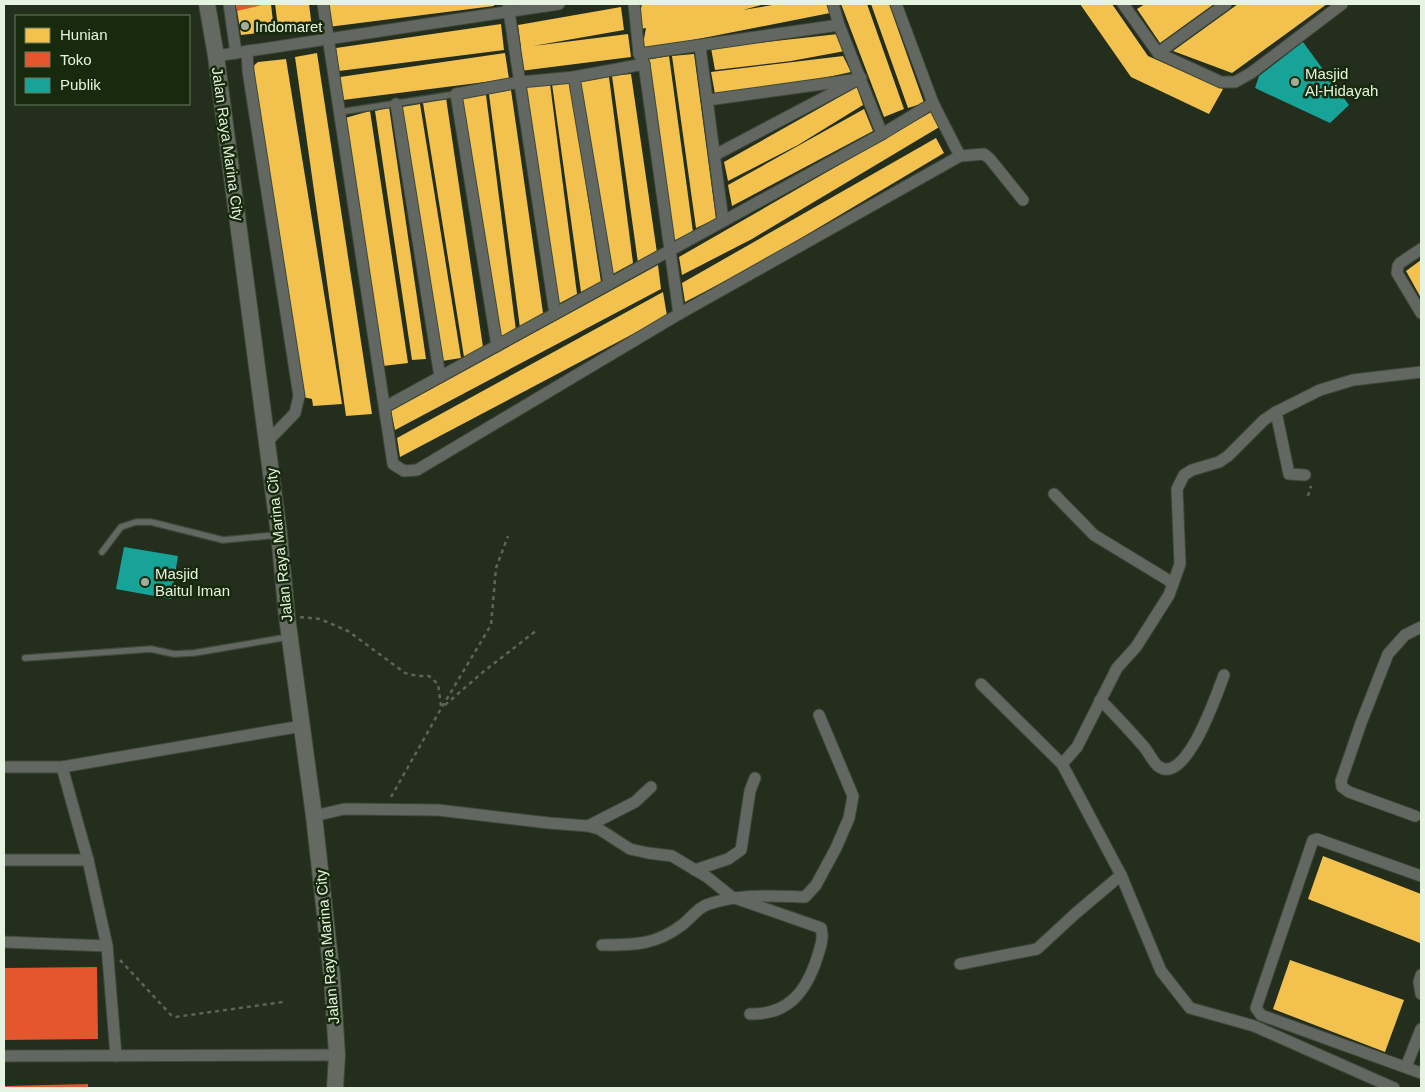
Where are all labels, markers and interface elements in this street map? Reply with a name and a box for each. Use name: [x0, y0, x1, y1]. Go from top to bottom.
legend: [15, 15, 190, 105]
place label: Indomaret: [255, 18, 323, 35]
marker: Indomaret: [239, 20, 251, 32]
text: Hunian: [60, 26, 108, 43]
text: Toko: [60, 51, 92, 68]
place label: Masjid Al-Hidayah: [1305, 65, 1378, 99]
street label: Jalan Raya Marina City: [209, 66, 247, 222]
text: Publik: [60, 76, 101, 93]
marker: Masjid Al-Hidayah: [1289, 76, 1301, 88]
street label: Jalan Raya Marina City: [262, 467, 296, 623]
place label: Masjid Baitul Iman: [155, 565, 230, 599]
marker: Masjid Baitul Iman: [139, 576, 151, 588]
street label: Jalan Raya Marina City: [312, 869, 342, 1025]

